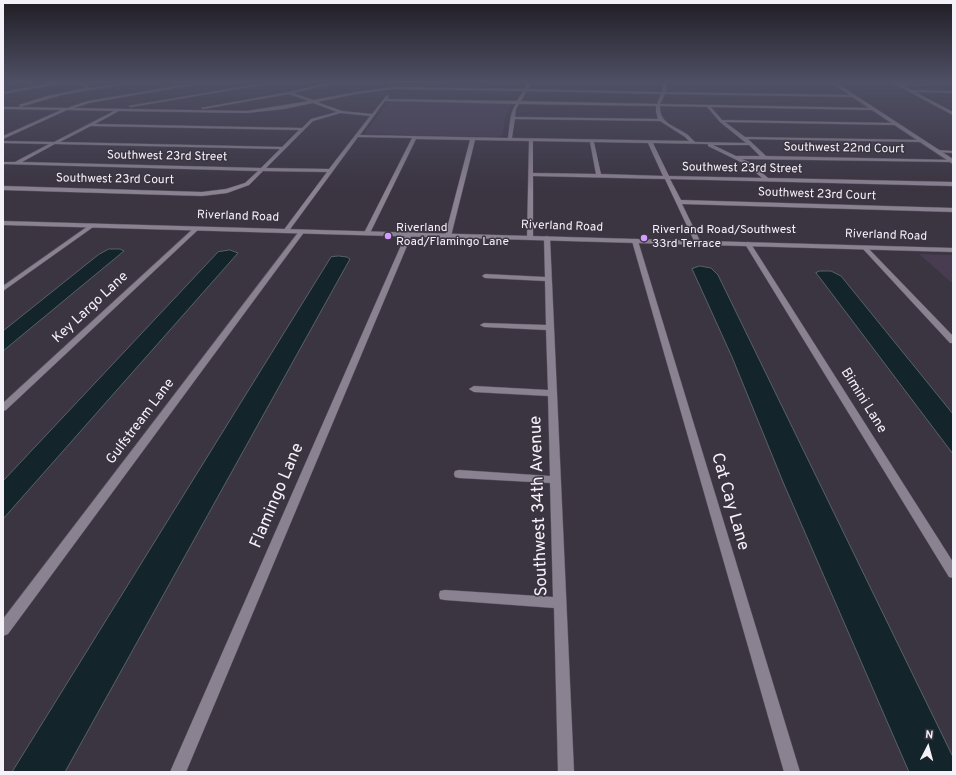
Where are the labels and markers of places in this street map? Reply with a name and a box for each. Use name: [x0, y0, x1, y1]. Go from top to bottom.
place label: Riverland Road/Flamingo Lane: [396, 222, 509, 250]
place label: Riverland Road/Southwest 33rd Terrace: [652, 224, 796, 252]
marker: Riverland Road/Flamingo Lane: [383, 231, 393, 241]
marker: Riverland Road/Southwest 33rd Terrace: [639, 233, 649, 243]

